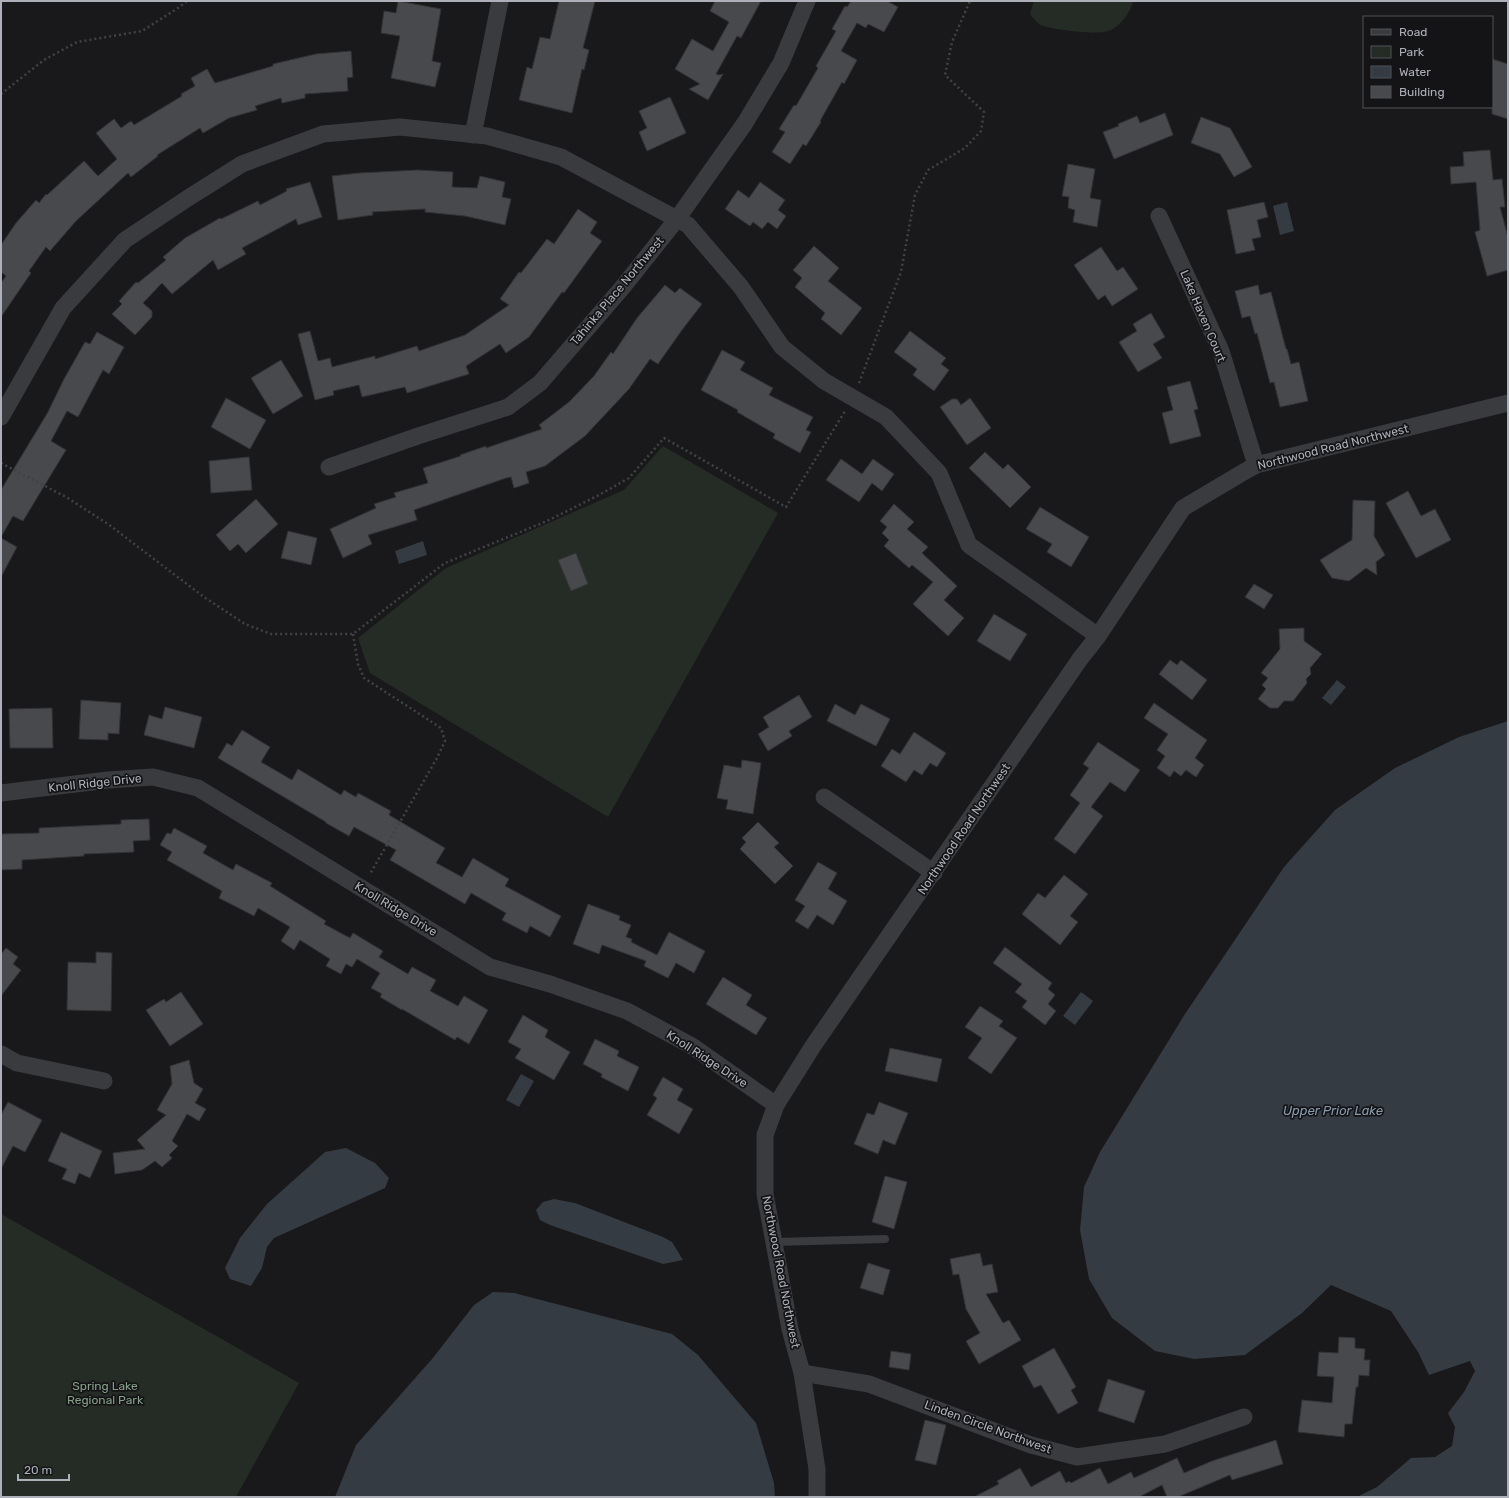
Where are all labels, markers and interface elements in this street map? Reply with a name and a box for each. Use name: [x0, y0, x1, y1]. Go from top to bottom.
legend: [1363, 16, 1493, 108]
text: Road: [1399, 25, 1427, 39]
text: Park: [1399, 45, 1425, 59]
text: Water: [1399, 65, 1431, 79]
text: Building: [1399, 85, 1445, 99]
street label: Tahinka Place Northwest: [567, 233, 667, 348]
street label: Lake Haven Court: [1177, 268, 1229, 364]
street label: Northwood Road Northwest: [1256, 421, 1410, 473]
street label: Northwood Road Northwest: [915, 761, 1013, 897]
street label: Knoll Ridge Drive: [48, 771, 143, 795]
street label: Knoll Ridge Drive: [352, 879, 440, 939]
street label: Knoll Ridge Drive: [664, 1028, 750, 1091]
water label: Upper Prior Lake: [1283, 1103, 1383, 1118]
street label: Northwood Road Northwest: [759, 1195, 803, 1350]
park label: Spring Lake Regional Park: [67, 1379, 144, 1407]
street label: Linden Circle Northwest: [923, 1397, 1054, 1457]
scale bar: [18, 1456, 69, 1482]
text: 20 m: [24, 1463, 52, 1477]

